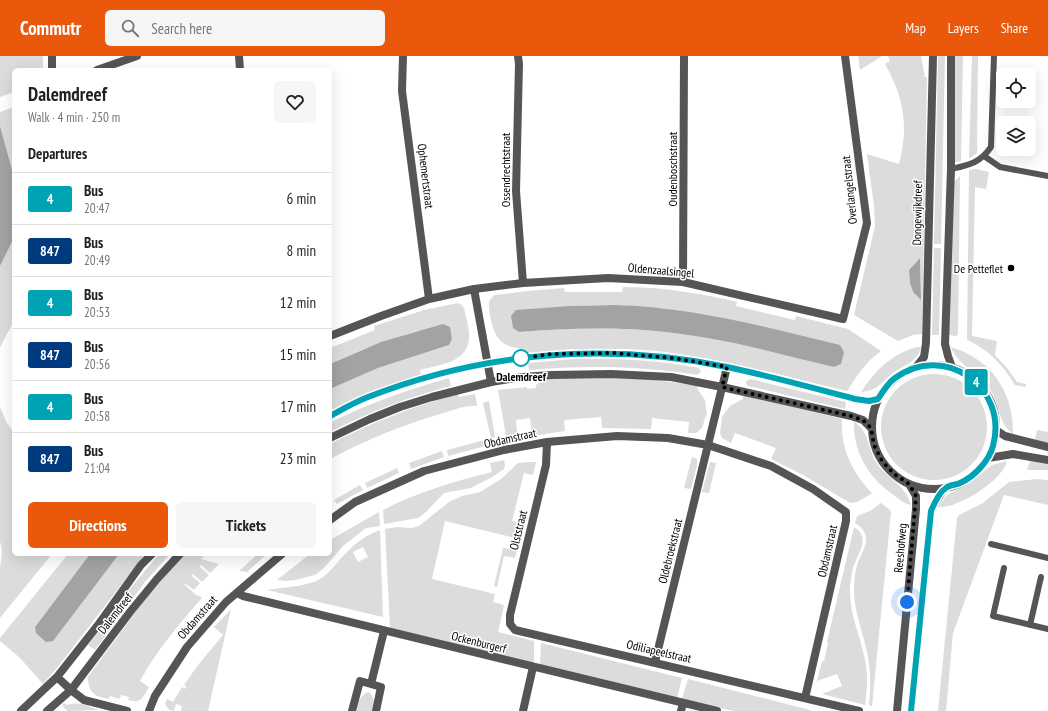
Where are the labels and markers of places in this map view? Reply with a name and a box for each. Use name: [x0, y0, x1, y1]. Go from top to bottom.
place label: De Petteflet: [954, 261, 1004, 276]
marker: De Petteflet: [1006, 263, 1016, 273]
marker: Dalemdreef: [512, 349, 530, 367]
place label: Dalemdreef: [496, 369, 547, 384]

